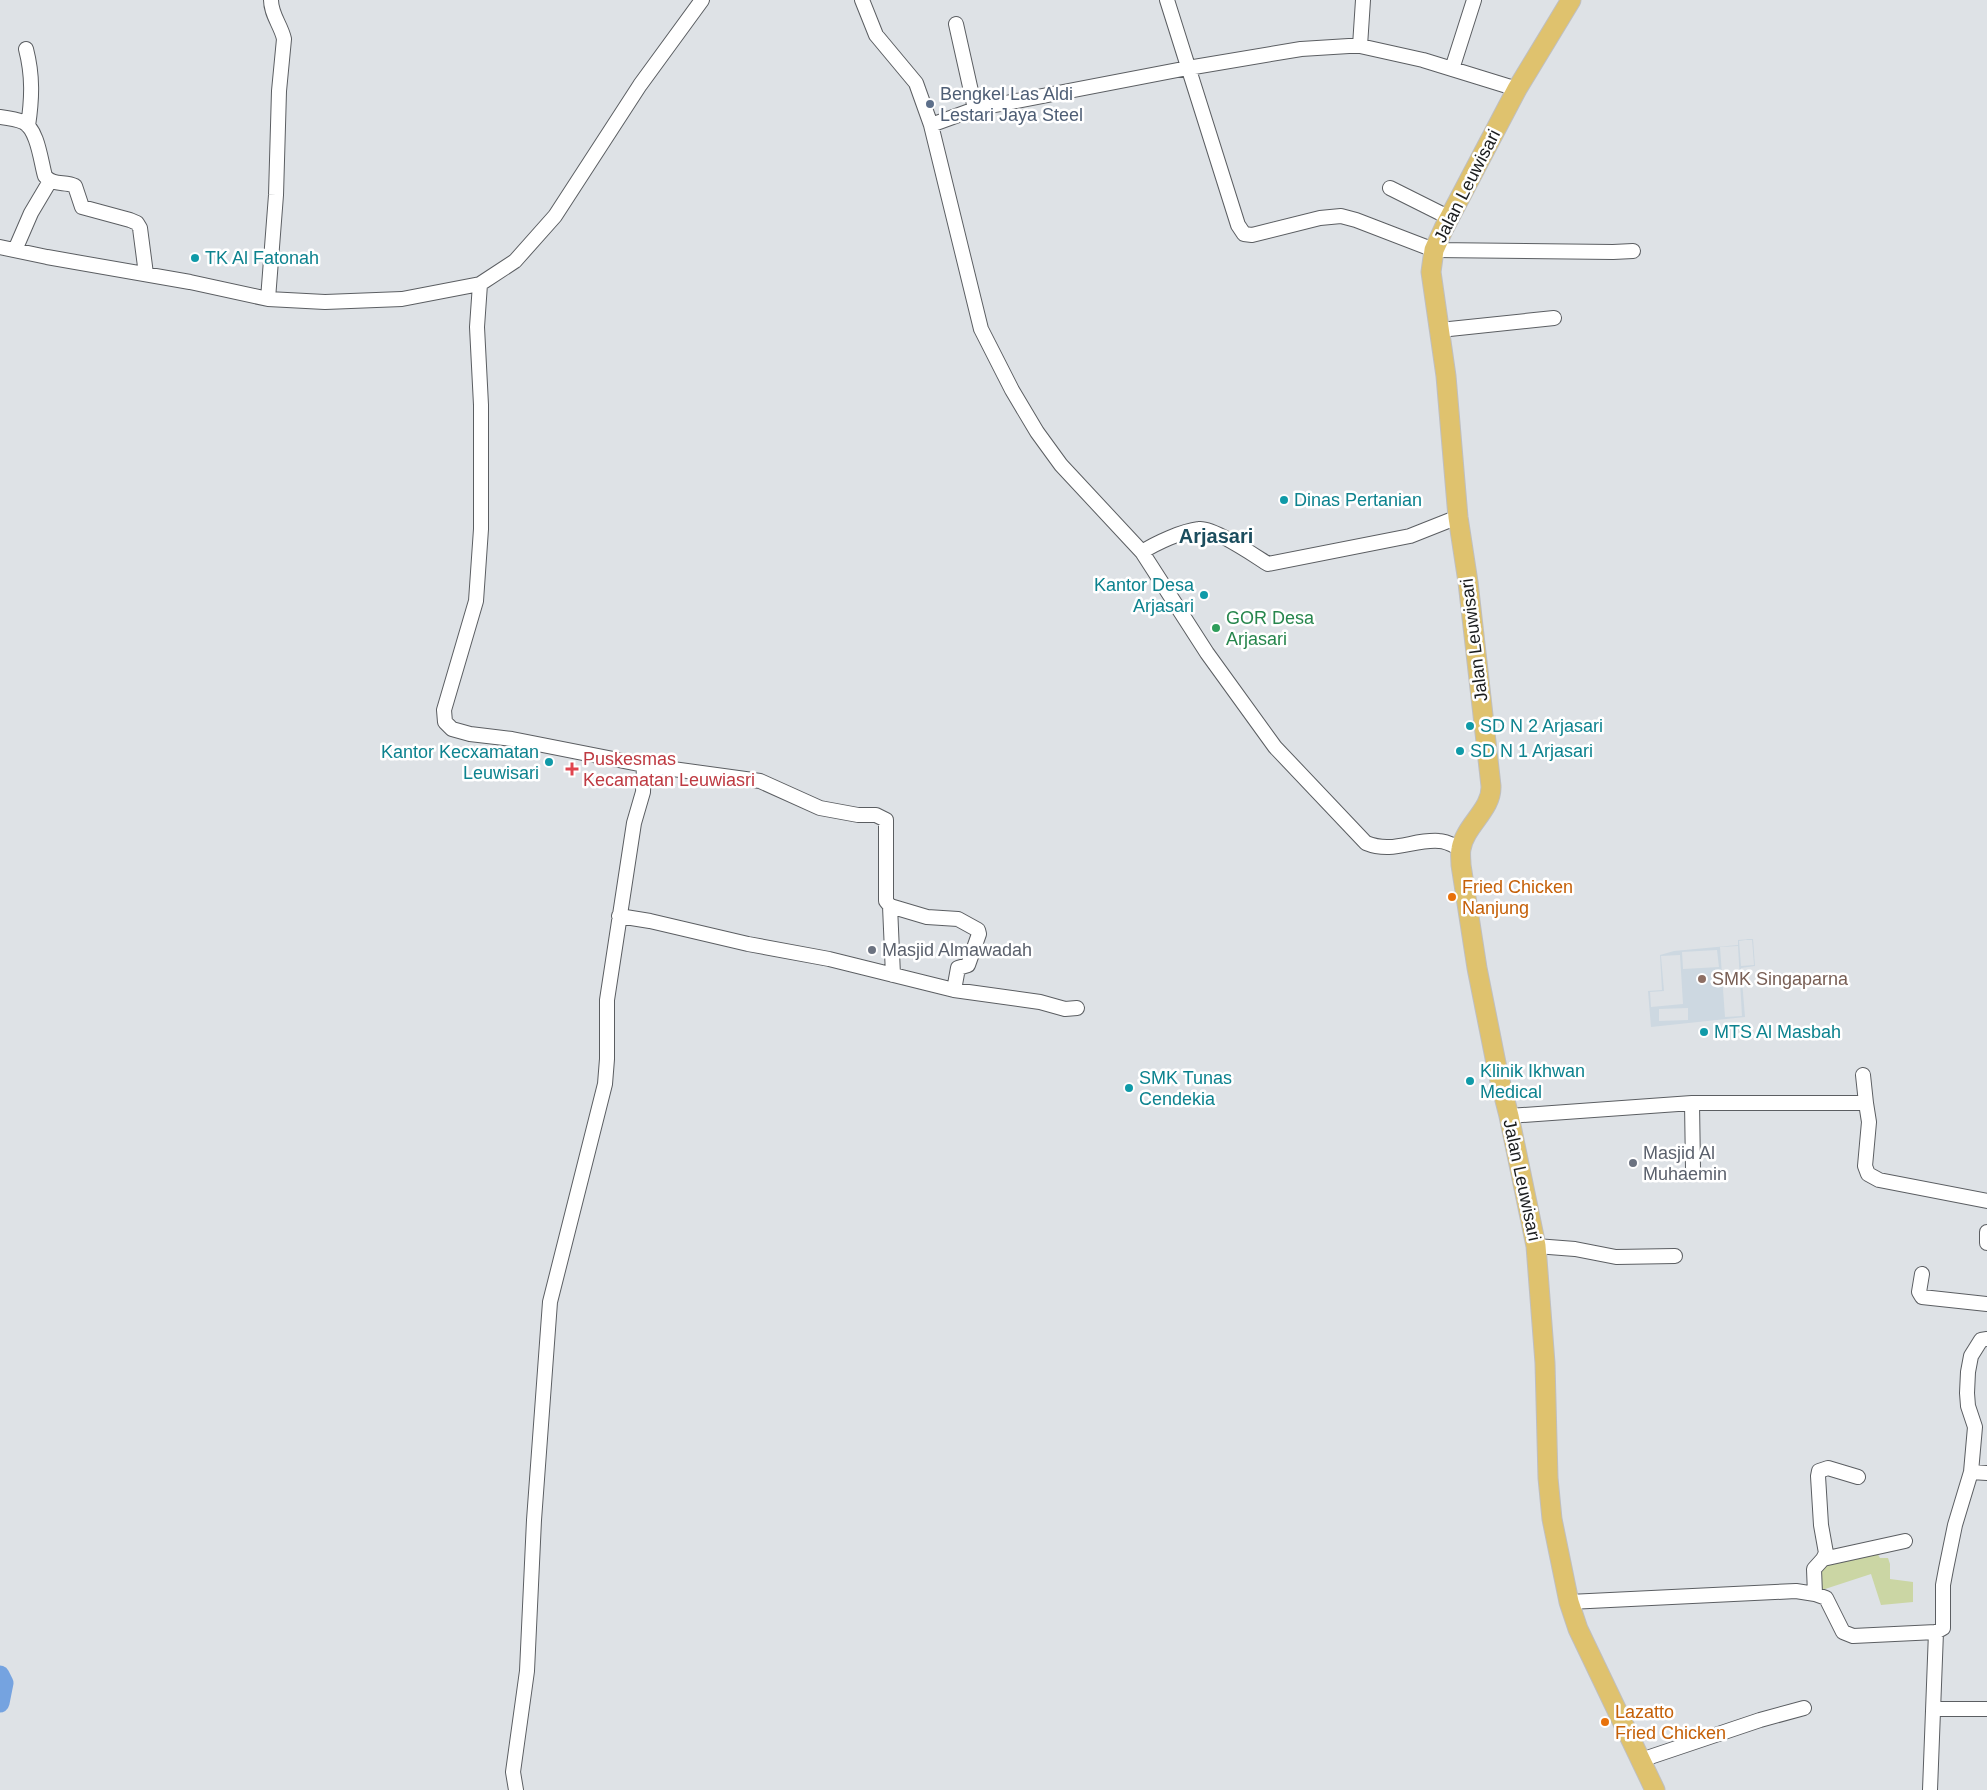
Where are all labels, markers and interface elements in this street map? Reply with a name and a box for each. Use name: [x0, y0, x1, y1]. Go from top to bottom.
place label: Bengkel Las Aldi Lestari Jaya Steel: [940, 84, 1083, 125]
marker: Bengkel Las Aldi Lestari Jaya Steel: [924, 98, 936, 110]
street label: Jalan Leuwisari: [1430, 126, 1504, 246]
place label: TK Al Fatonah: [205, 248, 319, 268]
marker: TK Al Fatonah: [189, 252, 201, 264]
place label: Dinas Pertanian: [1294, 490, 1422, 510]
marker: Dinas Pertanian: [1278, 494, 1290, 506]
district label: Arjasari: [1179, 525, 1253, 547]
place label: Kantor Desa Arjasari: [1094, 575, 1195, 616]
street label: Jalan Leuwisari: [1457, 577, 1491, 703]
marker: Kantor Desa Arjasari: [1198, 589, 1210, 601]
place label: GOR Desa Arjasari: [1226, 608, 1315, 649]
marker: GOR Desa Arjasari: [1210, 622, 1222, 634]
place label: SD N 2 Arjasari: [1480, 716, 1603, 736]
marker: SD N 2 Arjasari: [1464, 720, 1476, 732]
place label: SD N 1 Arjasari: [1470, 741, 1593, 761]
place label: Kantor Kecxamatan Leuwisari: [381, 742, 539, 783]
marker: SD N 1 Arjasari: [1454, 745, 1466, 757]
place label: Puskesmas Kecamatan Leuwiasri: [583, 749, 755, 790]
marker: Kantor Kecxamatan Leuwisari: [543, 756, 555, 768]
marker: Puskesmas Kecamatan Leuwiasri: [565, 762, 579, 776]
place label: Fried Chicken Nanjung: [1462, 877, 1573, 918]
marker: Fried Chicken Nanjung: [1446, 891, 1458, 903]
place label: Masjid Almawadah: [882, 940, 1032, 960]
marker: Masjid Almawadah: [866, 944, 878, 956]
place label: SMK Singaparna: [1712, 969, 1849, 989]
marker: SMK Singaparna: [1696, 973, 1708, 985]
place label: MTS Al Masbah: [1714, 1022, 1841, 1042]
marker: MTS Al Masbah: [1698, 1026, 1710, 1038]
place label: Klinik Ikhwan Medical: [1480, 1061, 1585, 1102]
place label: SMK Tunas Cendekia: [1139, 1068, 1232, 1109]
marker: Klinik Ikhwan Medical: [1464, 1075, 1476, 1087]
marker: SMK Tunas Cendekia: [1123, 1082, 1135, 1094]
street label: Jalan Leuwisari: [1499, 1117, 1545, 1243]
place label: Masjid Al Muhaemin: [1643, 1143, 1727, 1184]
marker: Masjid Al Muhaemin: [1627, 1157, 1639, 1169]
place label: Lazatto Fried Chicken: [1615, 1702, 1726, 1743]
marker: Lazatto Fried Chicken: [1599, 1716, 1611, 1728]

